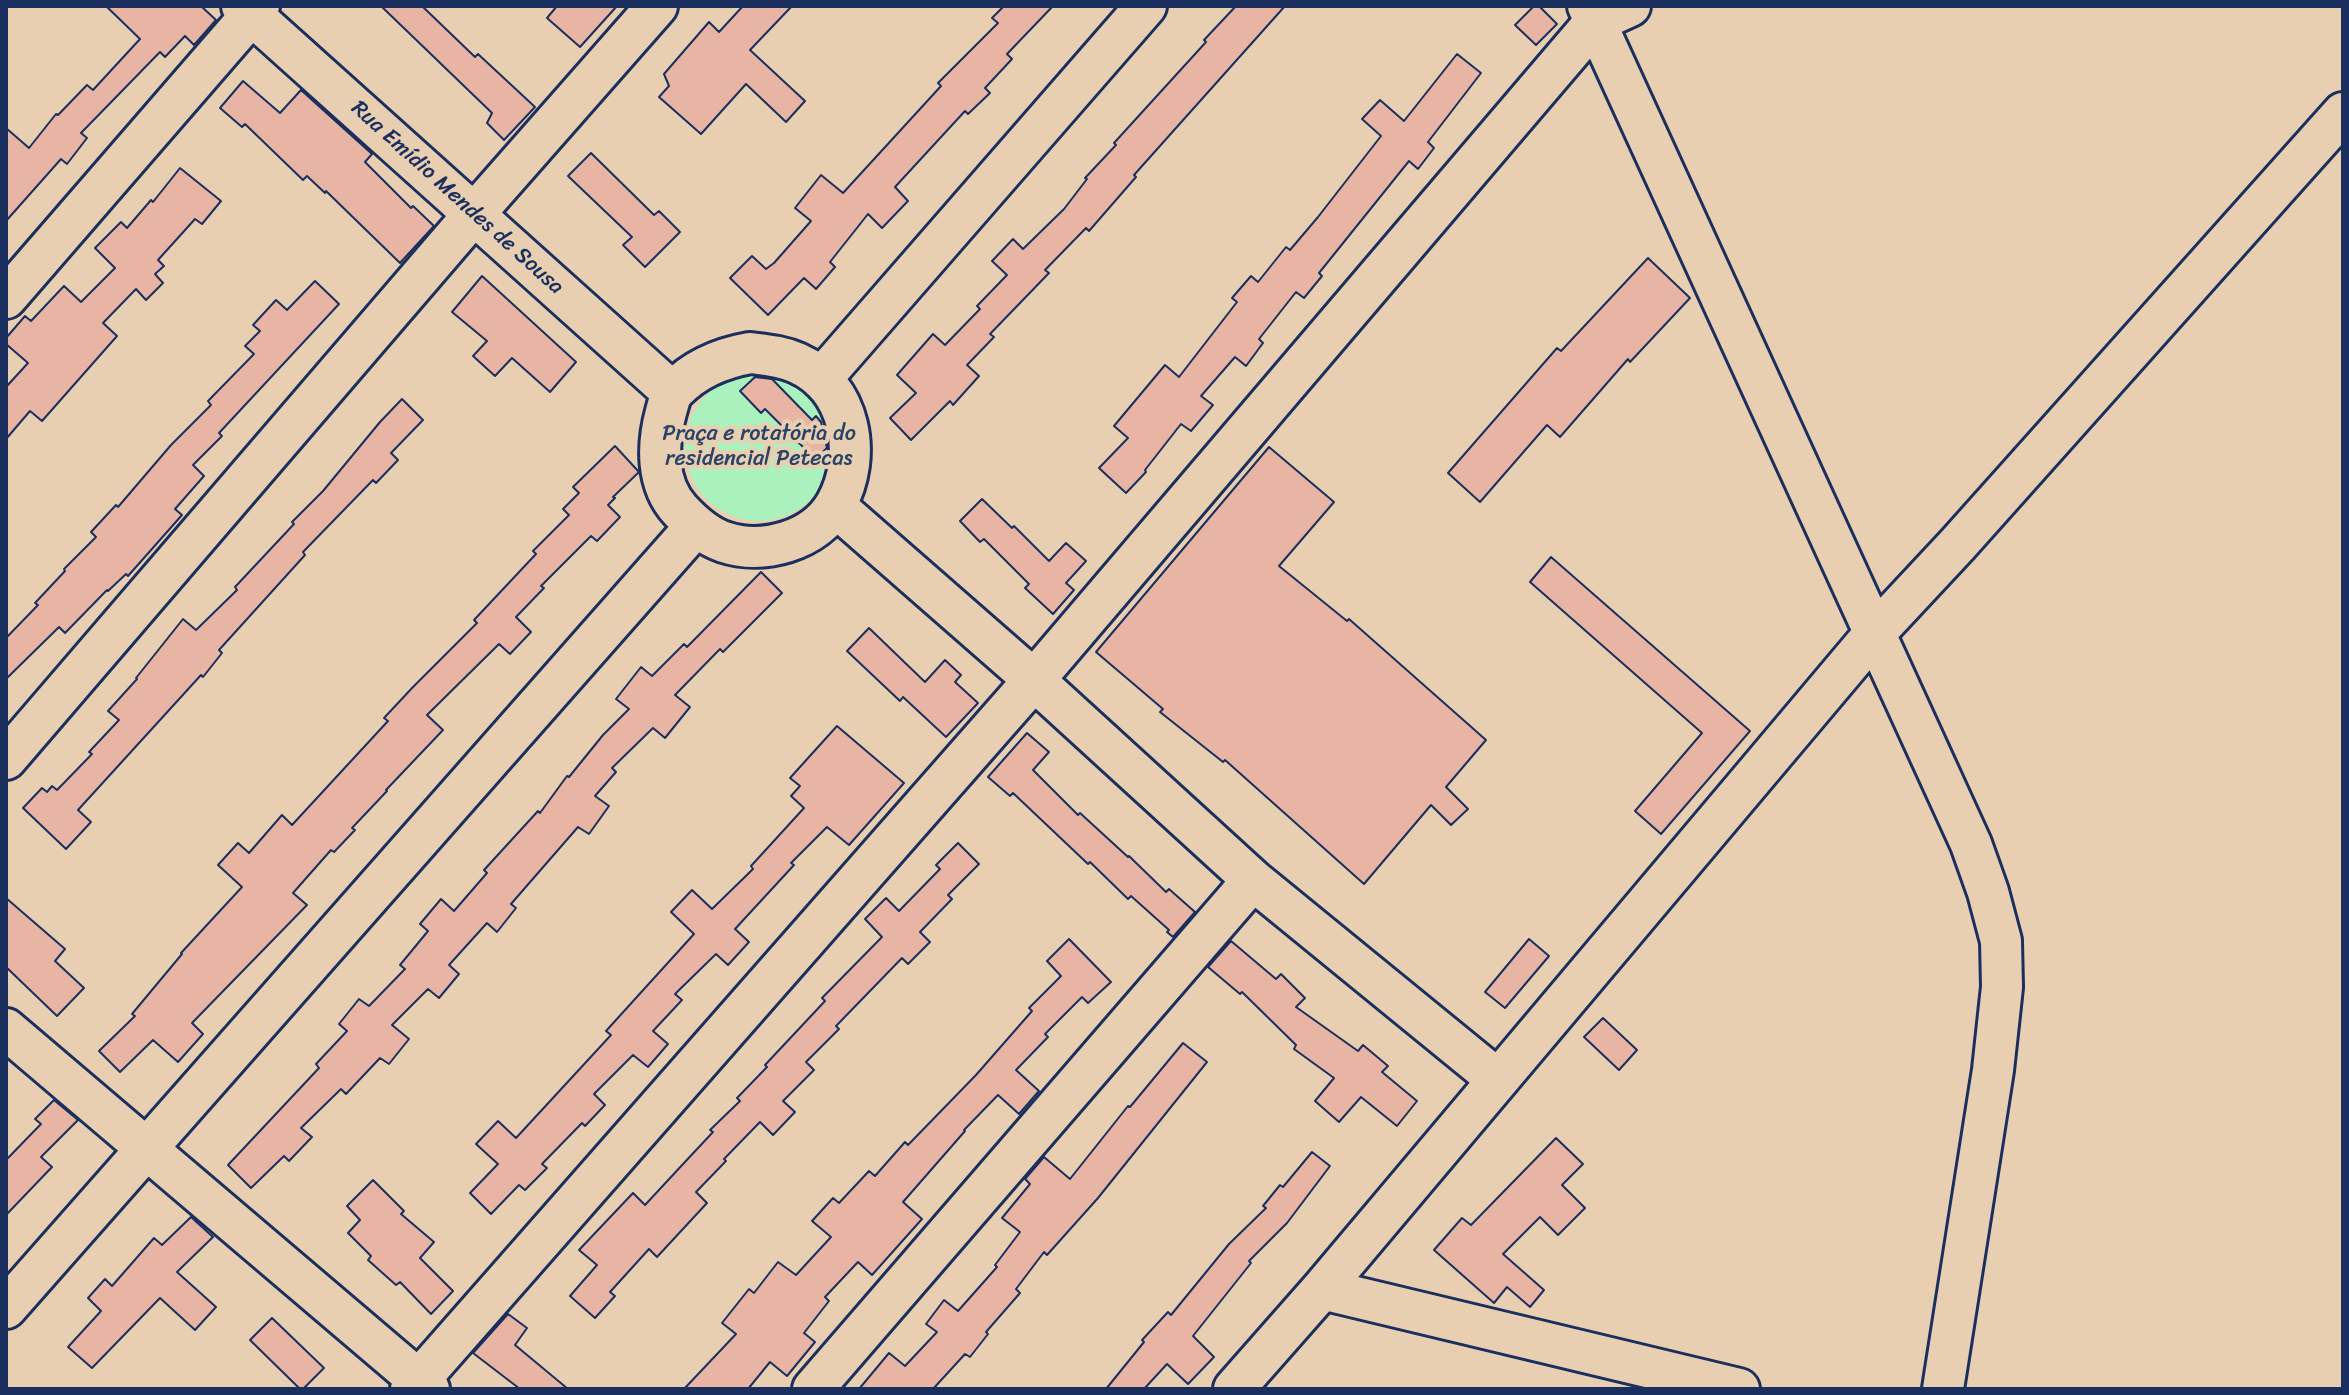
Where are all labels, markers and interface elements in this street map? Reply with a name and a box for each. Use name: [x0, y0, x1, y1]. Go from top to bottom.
street label: Rua Emídio Mendes de Sousa: [345, 96, 569, 300]
park label: Praça e rotatória do residencial Petecas: [662, 421, 856, 472]

